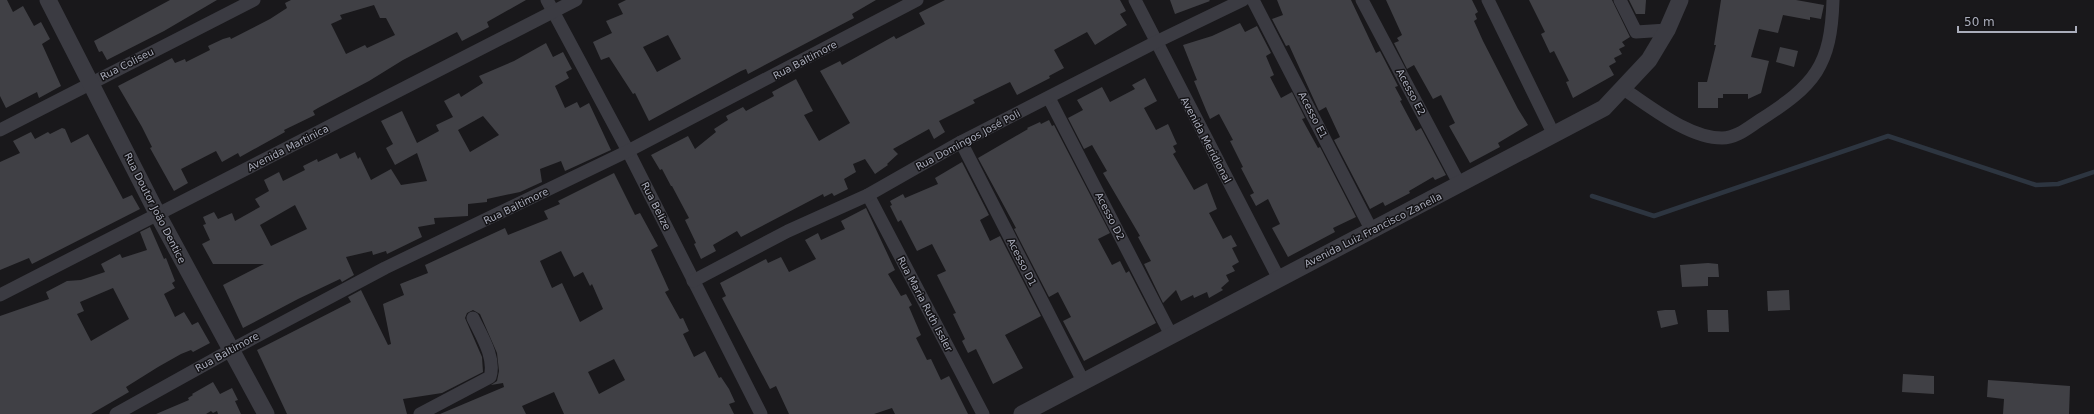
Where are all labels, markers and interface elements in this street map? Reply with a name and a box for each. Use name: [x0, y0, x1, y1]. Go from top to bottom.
scale bar: [1958, 8, 2076, 34]
text: 50 m: [1964, 15, 1995, 29]
street label: Rua Baltimore: [771, 39, 839, 81]
street label: Rua Coliseu: [98, 46, 156, 82]
street label: Acesso E2: [1394, 67, 1428, 117]
street label: Acesso E1: [1297, 90, 1329, 140]
street label: Avenida Meridional: [1179, 95, 1233, 185]
street label: Rua Domingos José Poli: [914, 108, 1022, 172]
street label: Avenida Martinica: [246, 123, 330, 173]
street label: Rua Doutor João Dentice: [122, 151, 188, 265]
street label: Rua Belize: [639, 180, 673, 232]
street label: Rua Baltimore: [482, 186, 550, 226]
street label: Acesso D2: [1093, 190, 1127, 242]
street label: Avenida Luiz Francisco Zanella: [1302, 190, 1444, 270]
street label: Acesso D1: [1005, 236, 1039, 288]
street label: Rua Maria Ruth Issler: [895, 255, 955, 354]
street label: Rua Baltimore: [193, 330, 261, 374]

